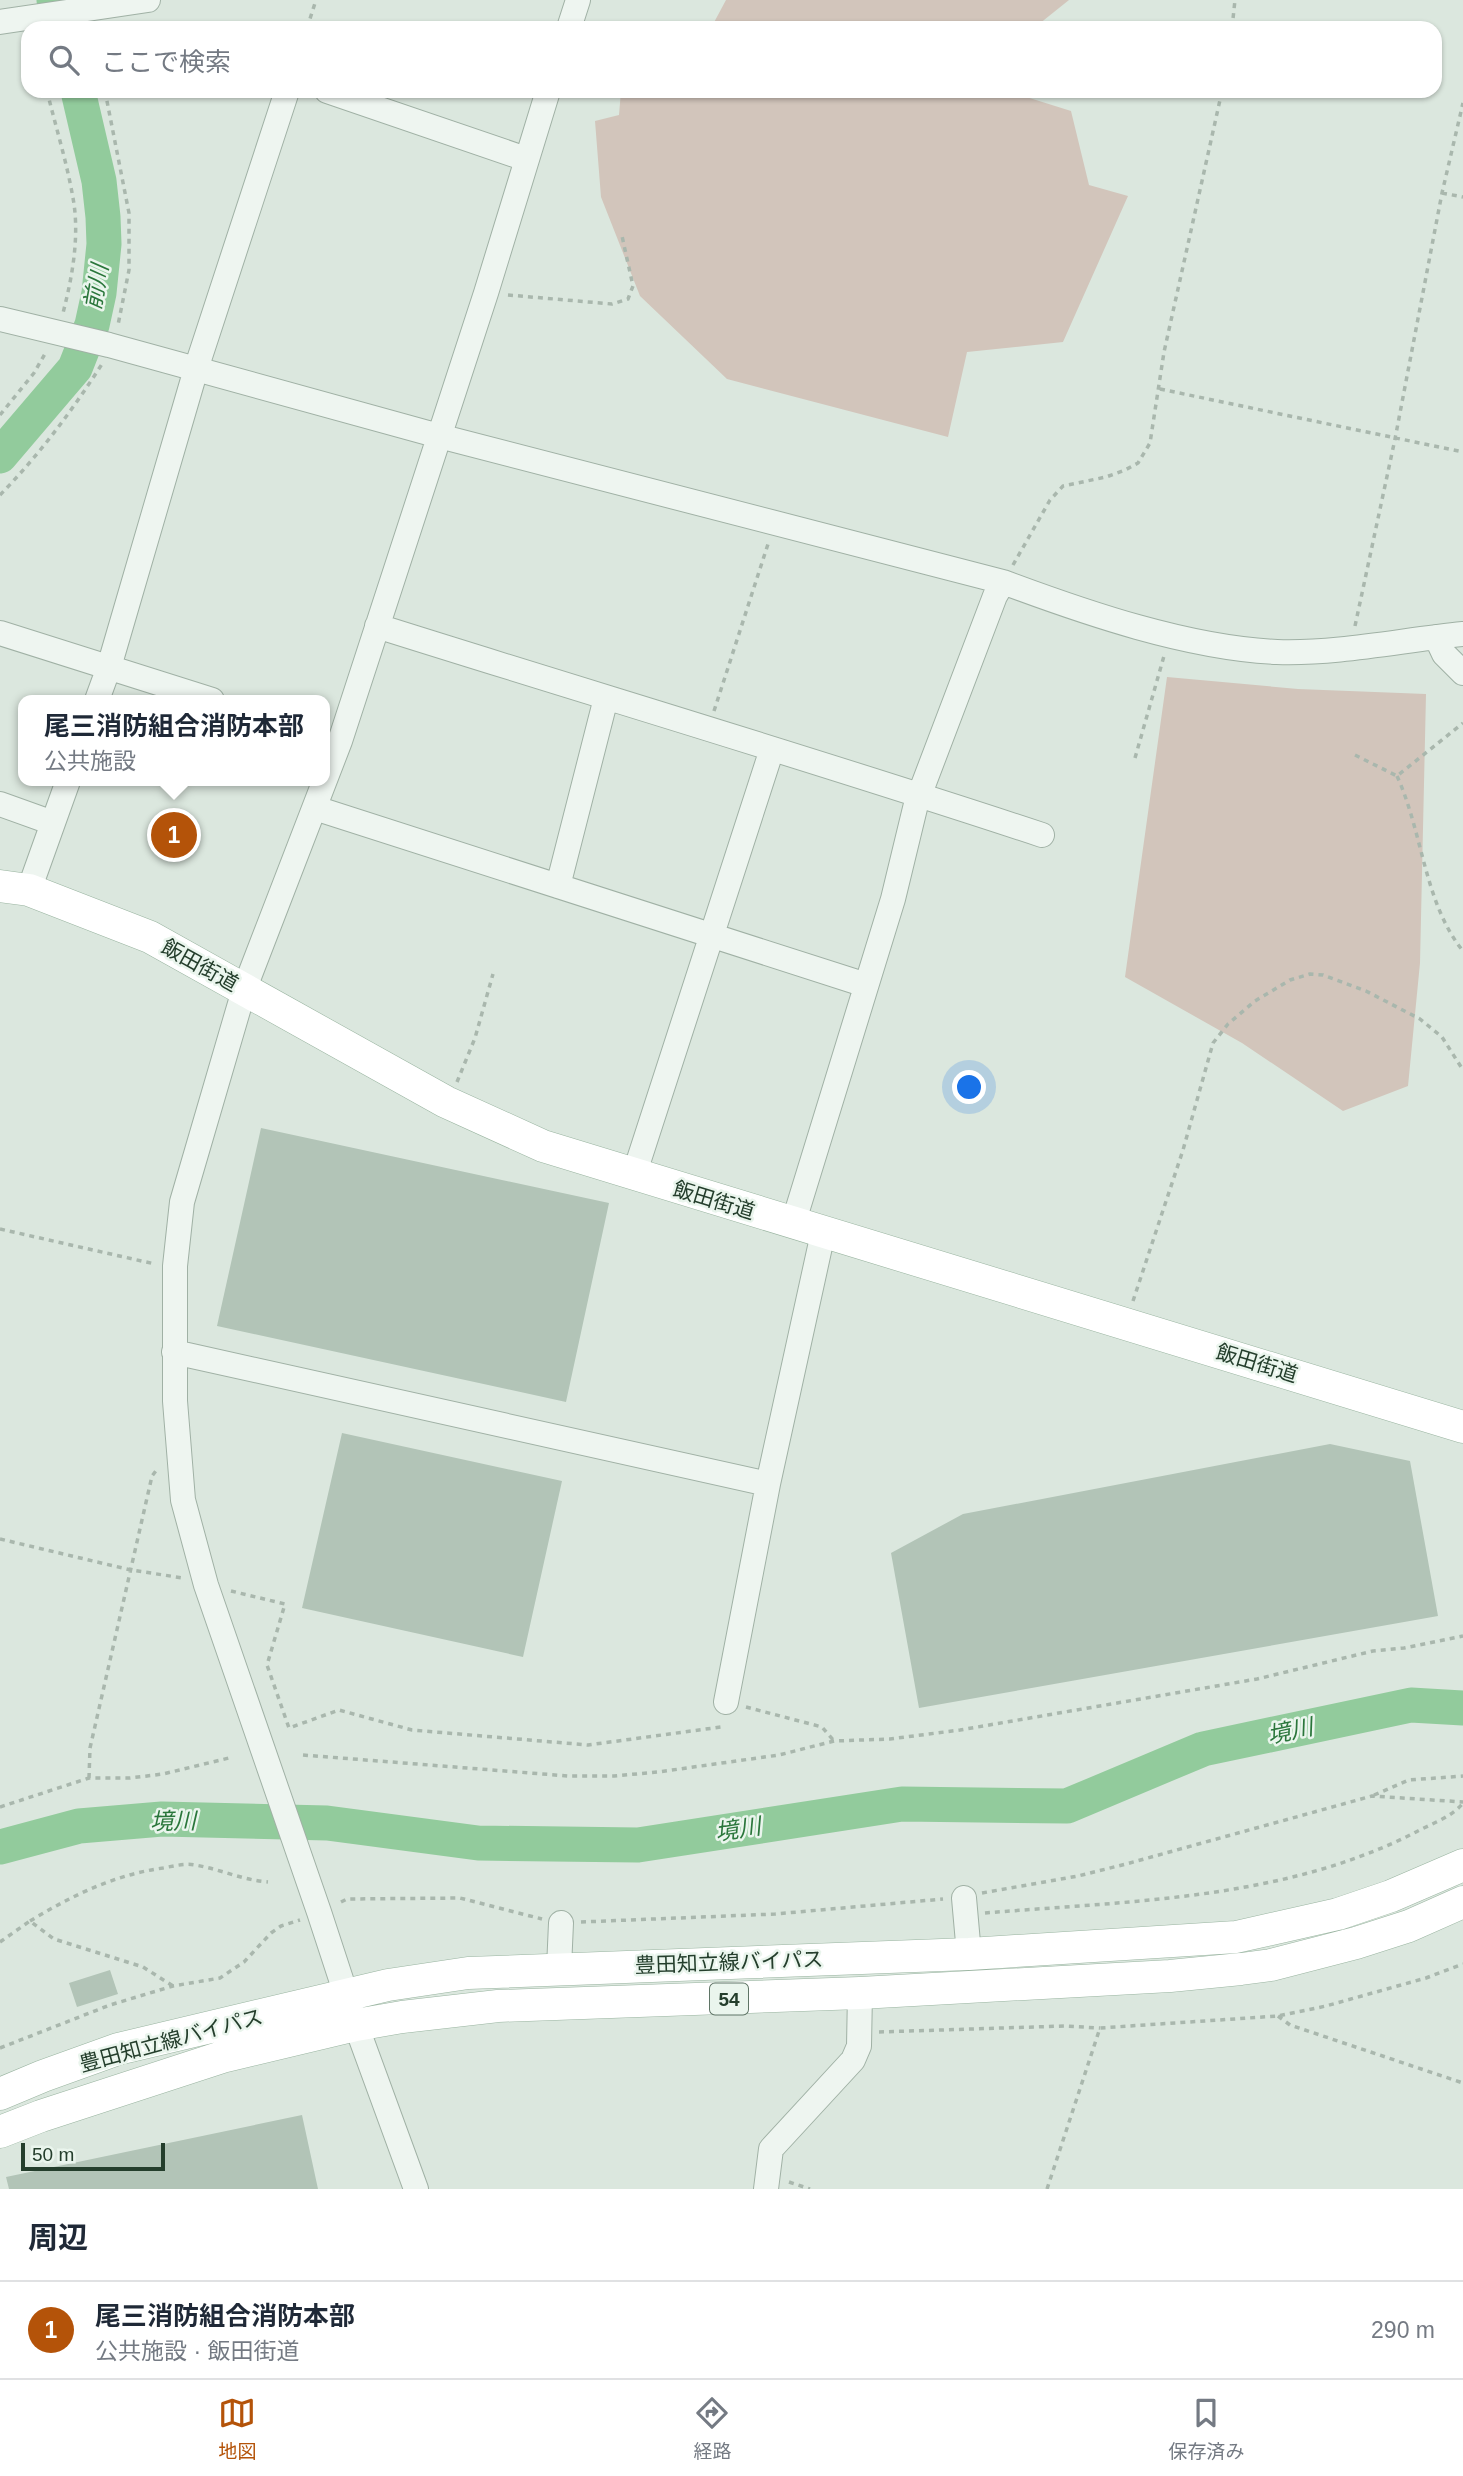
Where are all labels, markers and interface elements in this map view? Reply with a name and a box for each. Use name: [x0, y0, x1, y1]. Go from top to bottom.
search box: [21, 21, 1442, 98]
icon: search: [45, 41, 83, 79]
text: ここで検索: [101, 47, 231, 77]
water label: 前川: [79, 259, 113, 312]
popup: [18, 695, 330, 786]
text: 尾三消防組合消防本部: [44, 711, 304, 741]
text: 公共施設: [44, 748, 136, 774]
pin: 1: [151, 809, 197, 861]
street label: 飯田街道: [158, 935, 242, 995]
your location: [952, 1070, 986, 1104]
street label: 飯田街道: [670, 1177, 758, 1223]
street label: 飯田街道: [1213, 1340, 1301, 1386]
water label: 境川: [1265, 1713, 1318, 1748]
water label: 境川: [150, 1808, 199, 1834]
water label: 境川: [713, 1812, 766, 1845]
street label: 豊田知立線バイパス: [634, 1947, 824, 1977]
road number: 54: [710, 1983, 748, 2014]
street label: 豊田知立線バイパス: [77, 2004, 265, 2076]
scale bar: [21, 2140, 164, 2172]
text: 50 m: [32, 2144, 74, 2165]
text: 周辺: [28, 2221, 88, 2254]
text: 尾三消防組合消防本部: [95, 2301, 355, 2331]
text: 1: [45, 2317, 57, 2343]
text: 290 m: [1371, 2317, 1435, 2343]
text: 公共施設 · 飯田街道: [95, 2338, 299, 2364]
tab: 地図: [218, 2394, 257, 2463]
tab: 経路: [693, 2394, 732, 2463]
tab: 保存済み: [1168, 2394, 1245, 2463]

